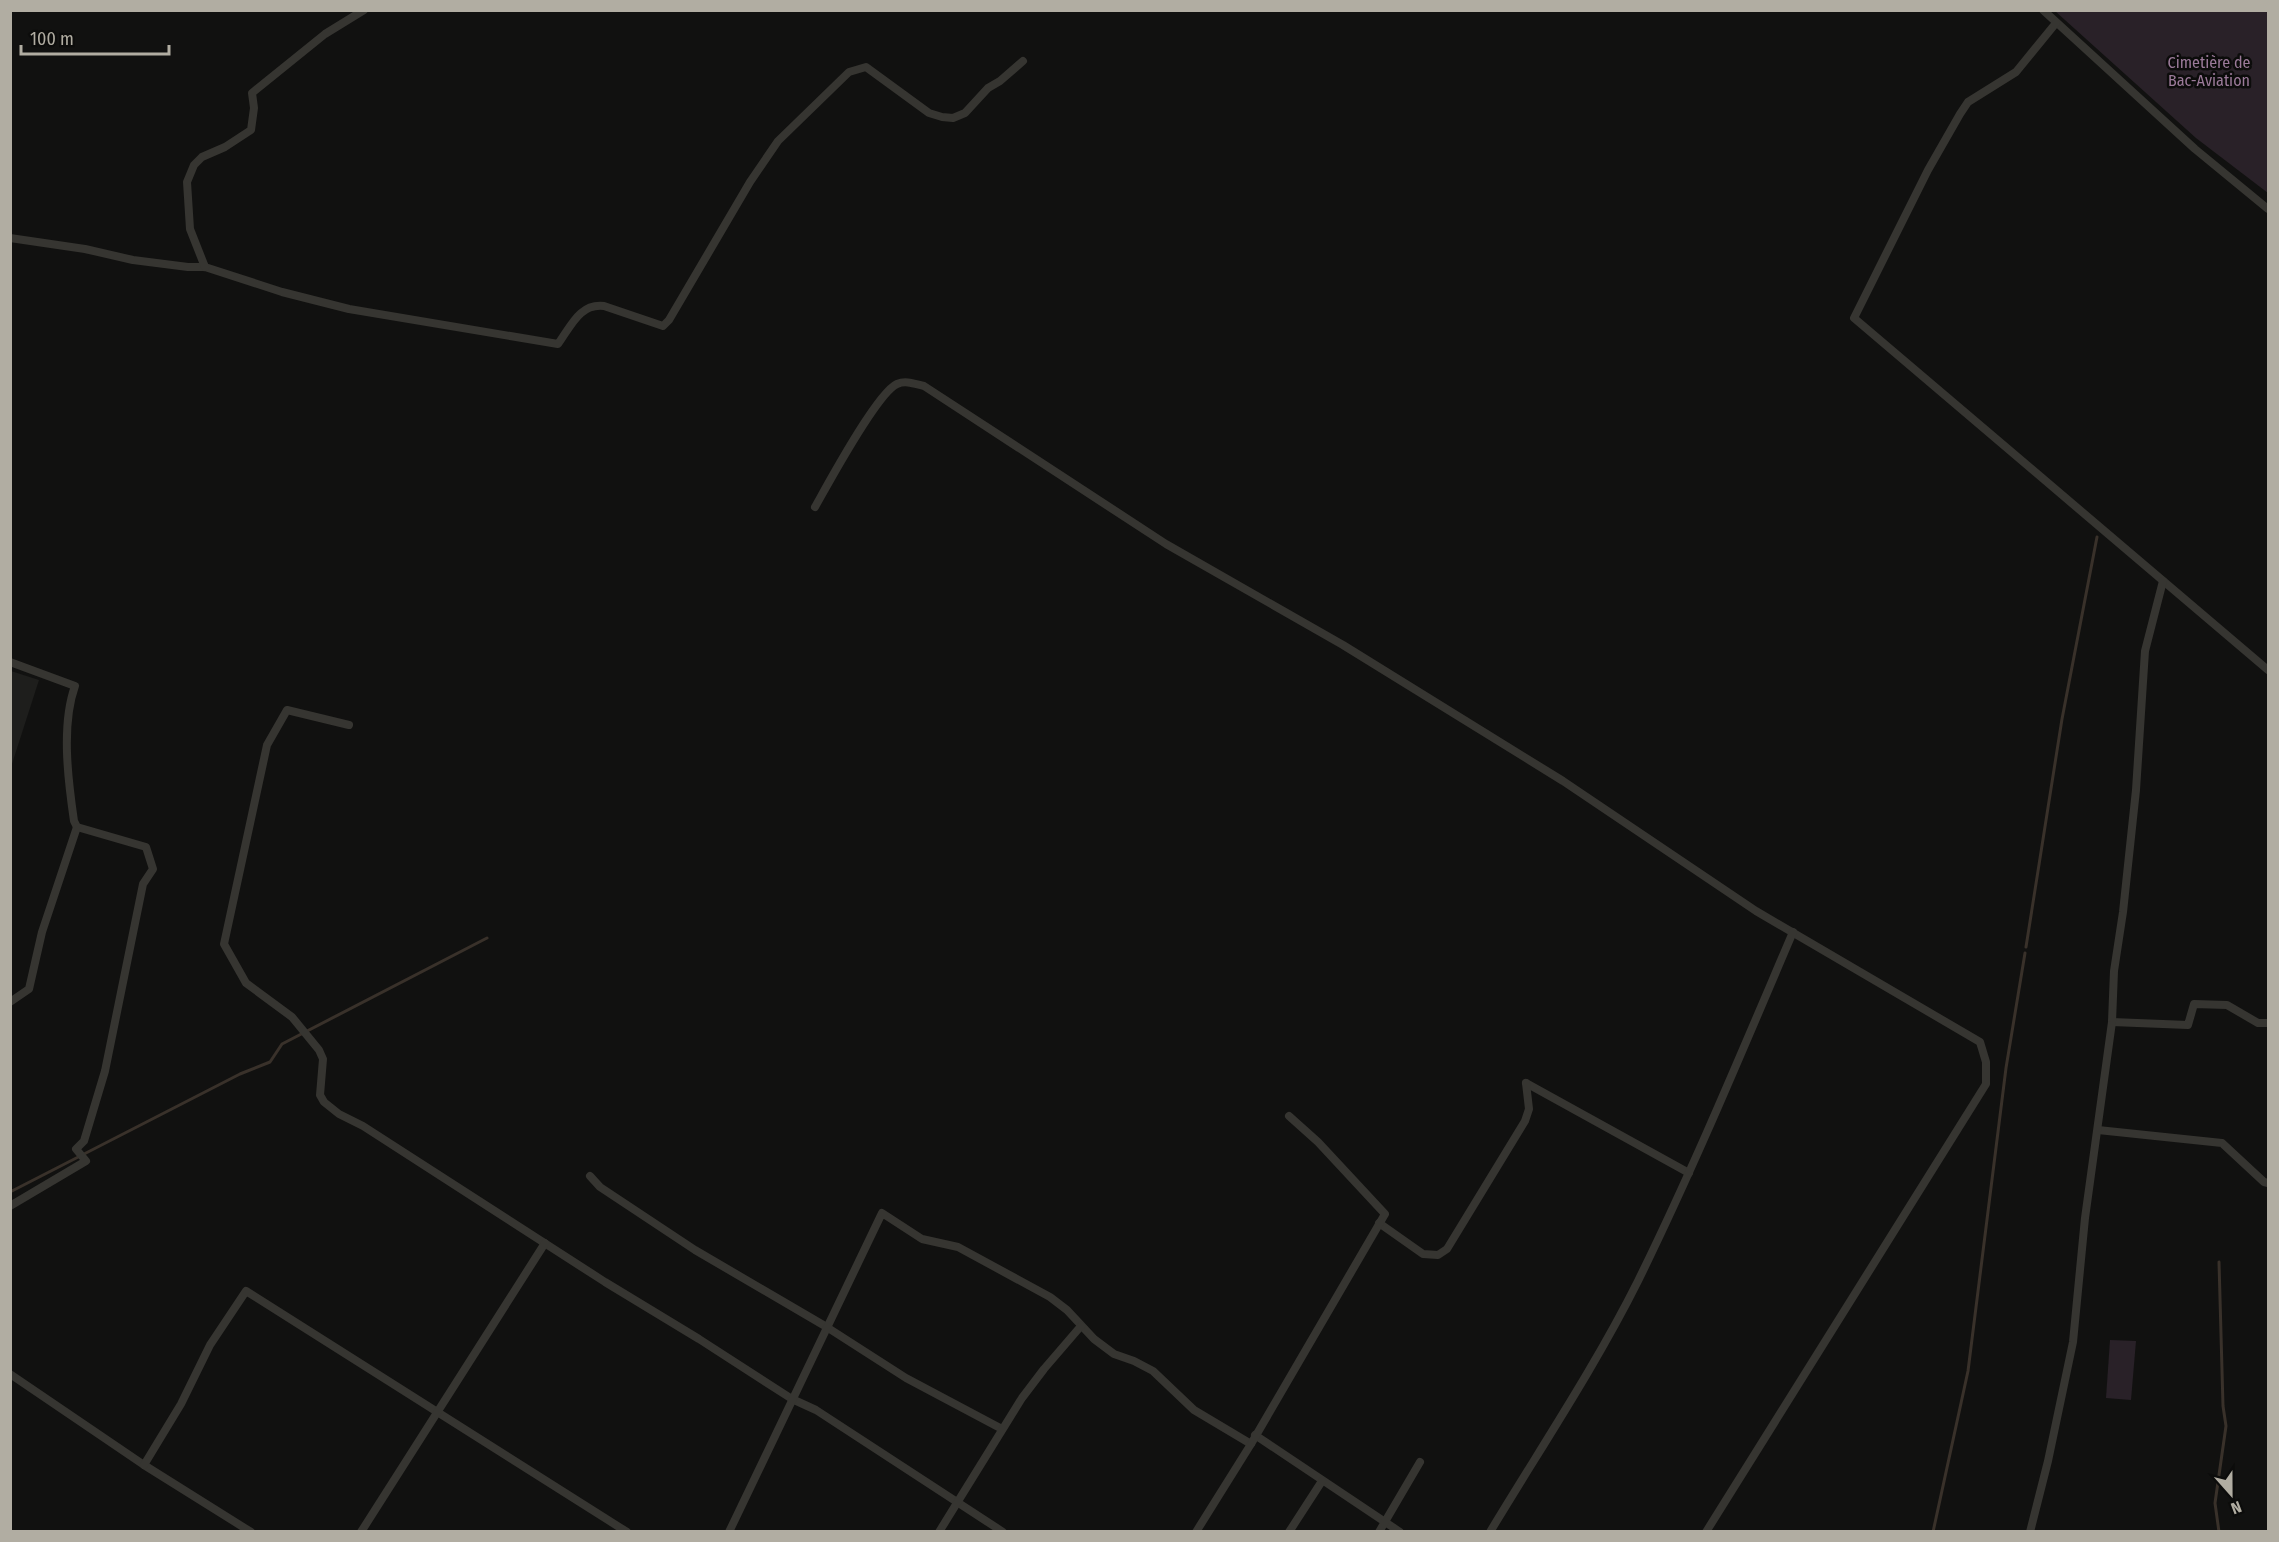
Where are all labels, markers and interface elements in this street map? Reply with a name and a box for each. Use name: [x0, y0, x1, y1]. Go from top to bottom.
scale bar: [21, 18, 170, 56]
text: 100 m: [30, 28, 74, 50]
park label: Cimetière de Bac-Aviation: [2168, 53, 2250, 90]
north arrow: [2201, 1464, 2261, 1524]
text: N: [2228, 1497, 2244, 1518]

